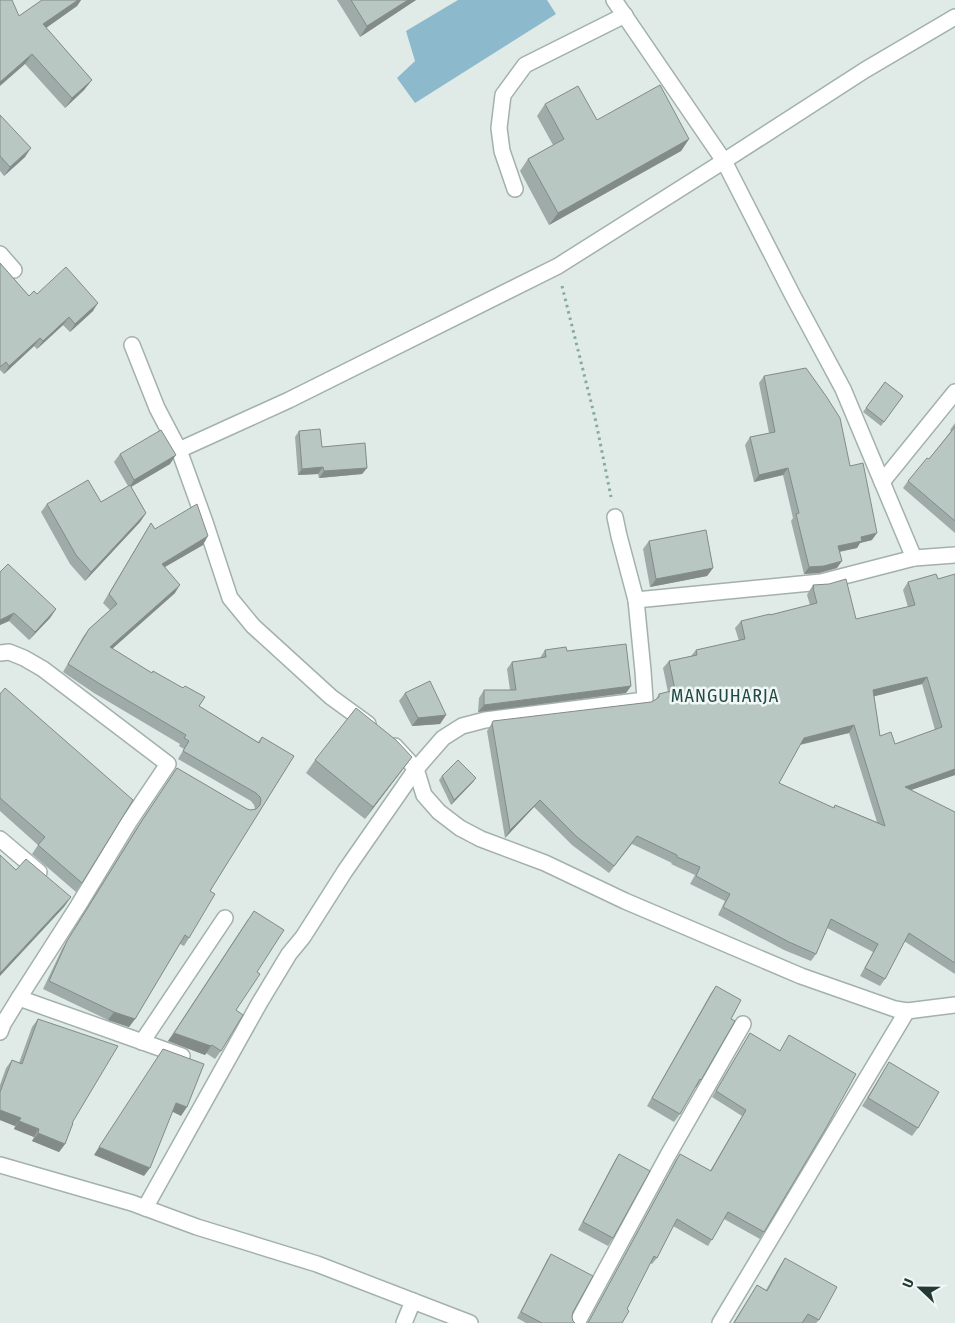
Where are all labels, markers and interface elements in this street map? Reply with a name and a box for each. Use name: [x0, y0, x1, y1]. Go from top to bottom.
district label: MANGUHARJA: [671, 685, 779, 707]
north arrow: [895, 1263, 945, 1313]
text: U: [899, 1276, 918, 1290]

